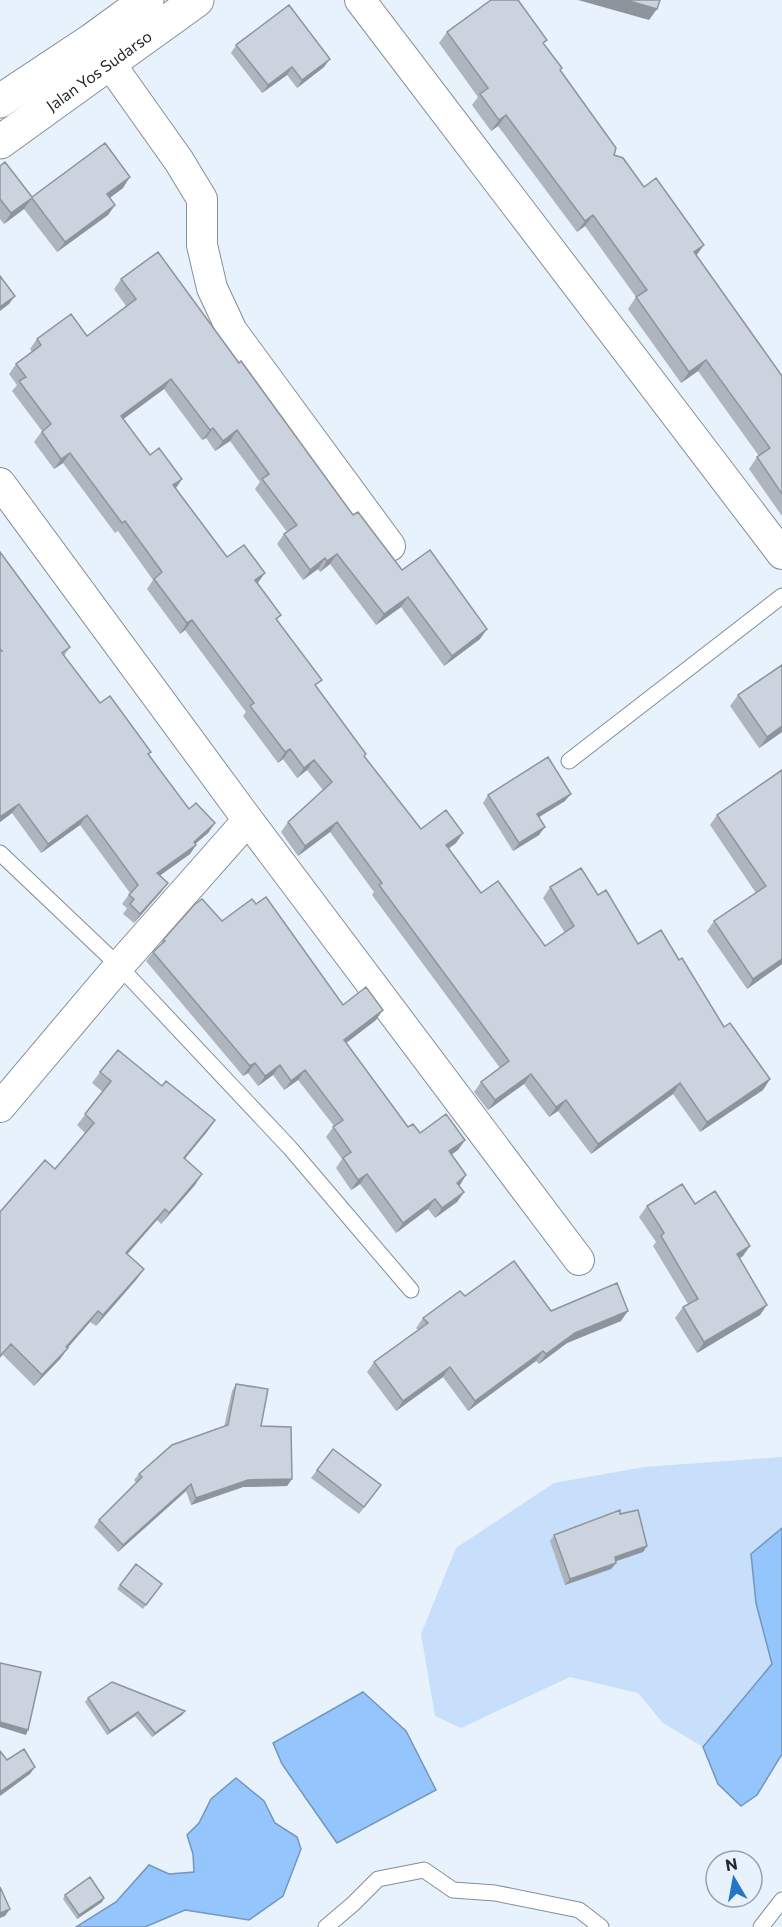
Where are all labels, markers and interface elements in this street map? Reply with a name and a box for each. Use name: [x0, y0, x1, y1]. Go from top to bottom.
street label: Jalan Yos Sudarso: [42, 26, 155, 115]
north arrow: [704, 1849, 764, 1909]
text: N: [724, 1853, 739, 1874]

